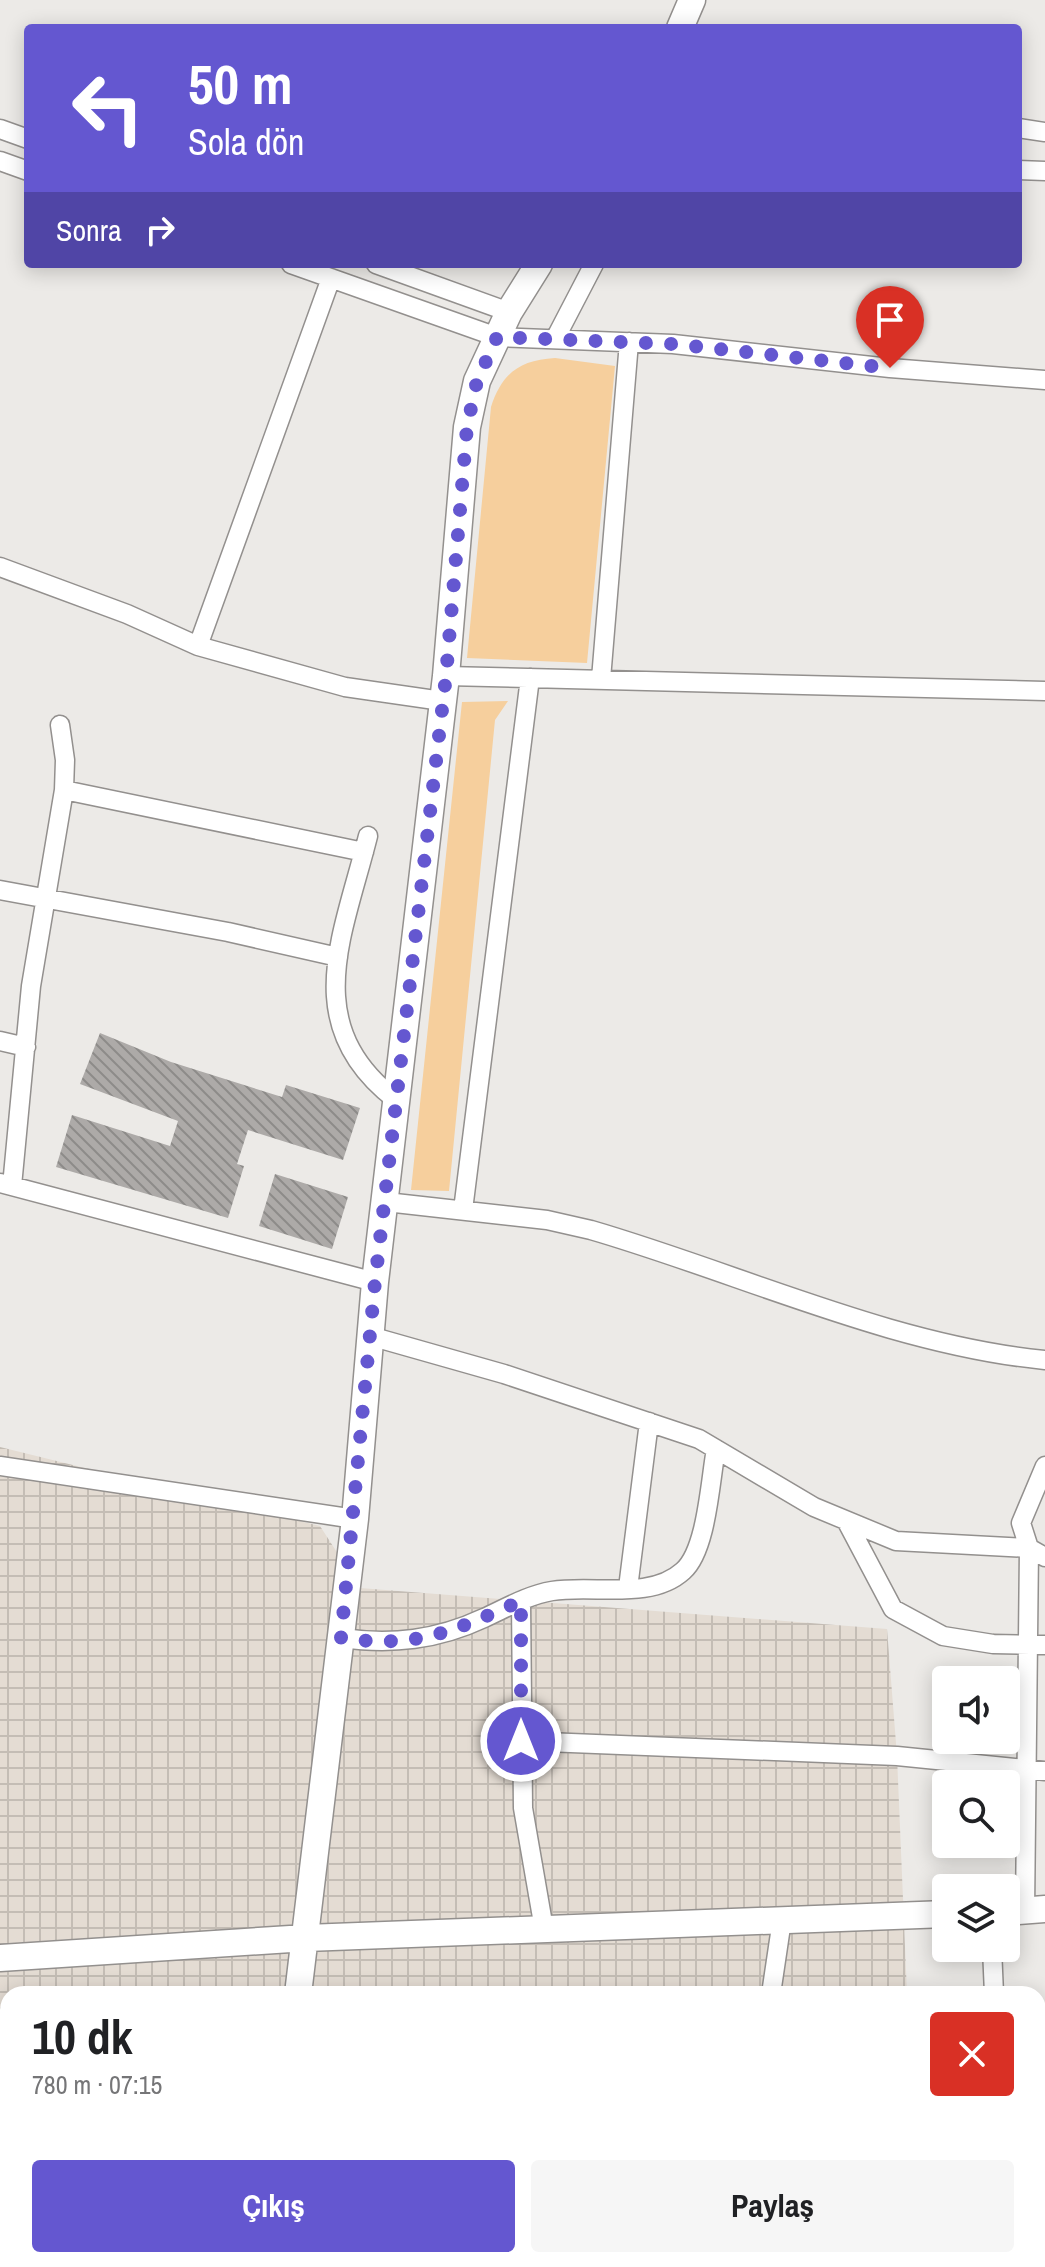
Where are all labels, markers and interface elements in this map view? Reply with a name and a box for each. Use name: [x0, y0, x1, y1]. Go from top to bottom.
text: 50 m: [188, 46, 293, 121]
icon: left: [56, 56, 160, 160]
text: Sola dön: [188, 118, 305, 166]
icon: right: [138, 208, 182, 252]
text: Sonra: [56, 210, 122, 250]
pin: [856, 286, 924, 368]
icon: arrive: [868, 298, 912, 342]
map controls: [932, 1666, 1020, 1962]
button: sound: [932, 1666, 1020, 1754]
position arrow: [479, 1699, 563, 1783]
button: search: [932, 1770, 1020, 1858]
button: layers: [932, 1874, 1020, 1962]
text: 10 dk: [32, 2004, 133, 2069]
button: close: [930, 2012, 1014, 2096]
text: 780 m · 07:15: [32, 2067, 162, 2102]
button: Çıkış: [32, 2160, 515, 2252]
button: Paylaş: [531, 2160, 1014, 2252]

